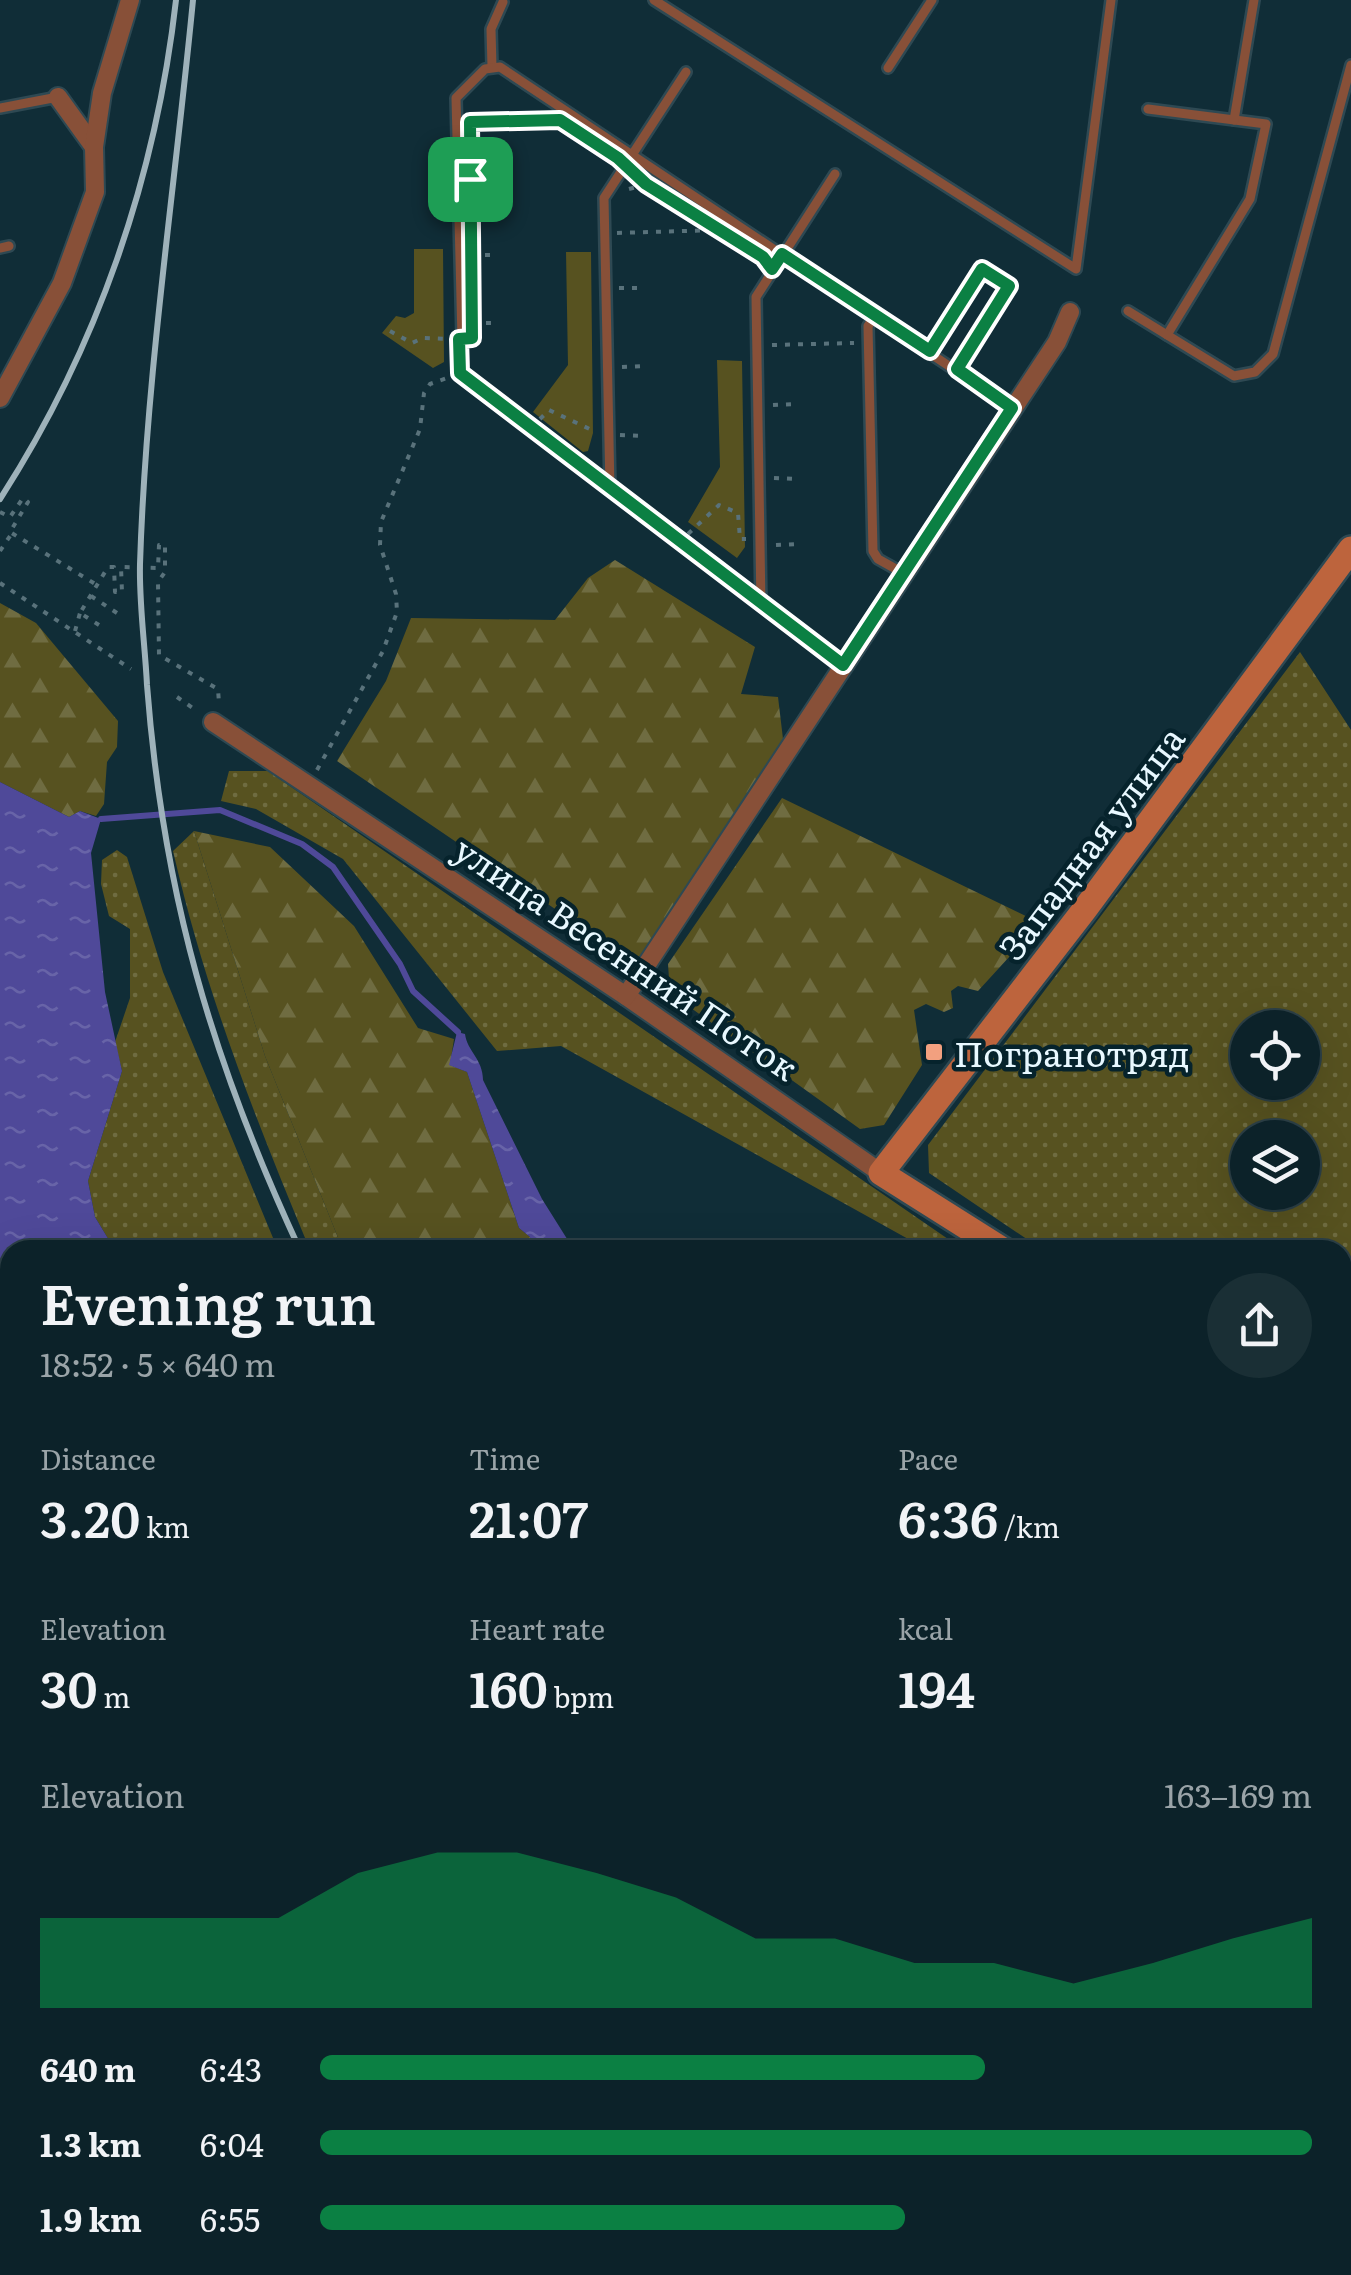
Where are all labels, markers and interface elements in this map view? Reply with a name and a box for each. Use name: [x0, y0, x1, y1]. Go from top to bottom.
pin: [428, 137, 513, 222]
icon: arrive: [443, 152, 498, 207]
street label: Западная улица: [985, 714, 1195, 970]
street label: улица Весенний Поток: [445, 822, 810, 1092]
map controls: [1230, 1010, 1320, 1210]
button: locate: [1230, 1010, 1320, 1100]
place label: Погранотряд: [954, 1026, 1190, 1078]
marker: Погранотряд: [923, 1041, 945, 1063]
button: layers: [1230, 1120, 1320, 1210]
text: Evening run: [40, 1260, 376, 1342]
button: share: [1207, 1273, 1312, 1378]
text: 18:52 · 5 × 640 m: [40, 1339, 275, 1387]
text: Distance: [40, 1437, 156, 1479]
text: Time: [469, 1437, 540, 1479]
text: Pace: [898, 1437, 958, 1479]
text: 3.20: [40, 1479, 140, 1553]
text: 21:07: [469, 1479, 589, 1553]
text: 6:36: [898, 1479, 998, 1553]
text: km: [140, 1505, 190, 1547]
text: /km: [998, 1505, 1060, 1547]
text: Elevation: [40, 1607, 167, 1649]
text: Heart rate: [469, 1607, 605, 1649]
text: kcal: [898, 1607, 953, 1649]
text: 30: [40, 1649, 98, 1723]
text: 160: [469, 1649, 548, 1723]
text: 194: [898, 1649, 975, 1723]
text: m: [98, 1675, 130, 1717]
text: bpm: [548, 1675, 614, 1717]
text: Elevation: [40, 1770, 185, 1818]
text: 163–169 m: [1164, 1770, 1312, 1818]
text: 640 m: [40, 2044, 136, 2092]
text: 6:43: [200, 2044, 262, 2092]
text: 1.3 km: [40, 2119, 141, 2167]
text: 6:04: [200, 2119, 264, 2167]
text: 1.9 km: [40, 2194, 142, 2242]
text: 6:55: [200, 2194, 260, 2242]

